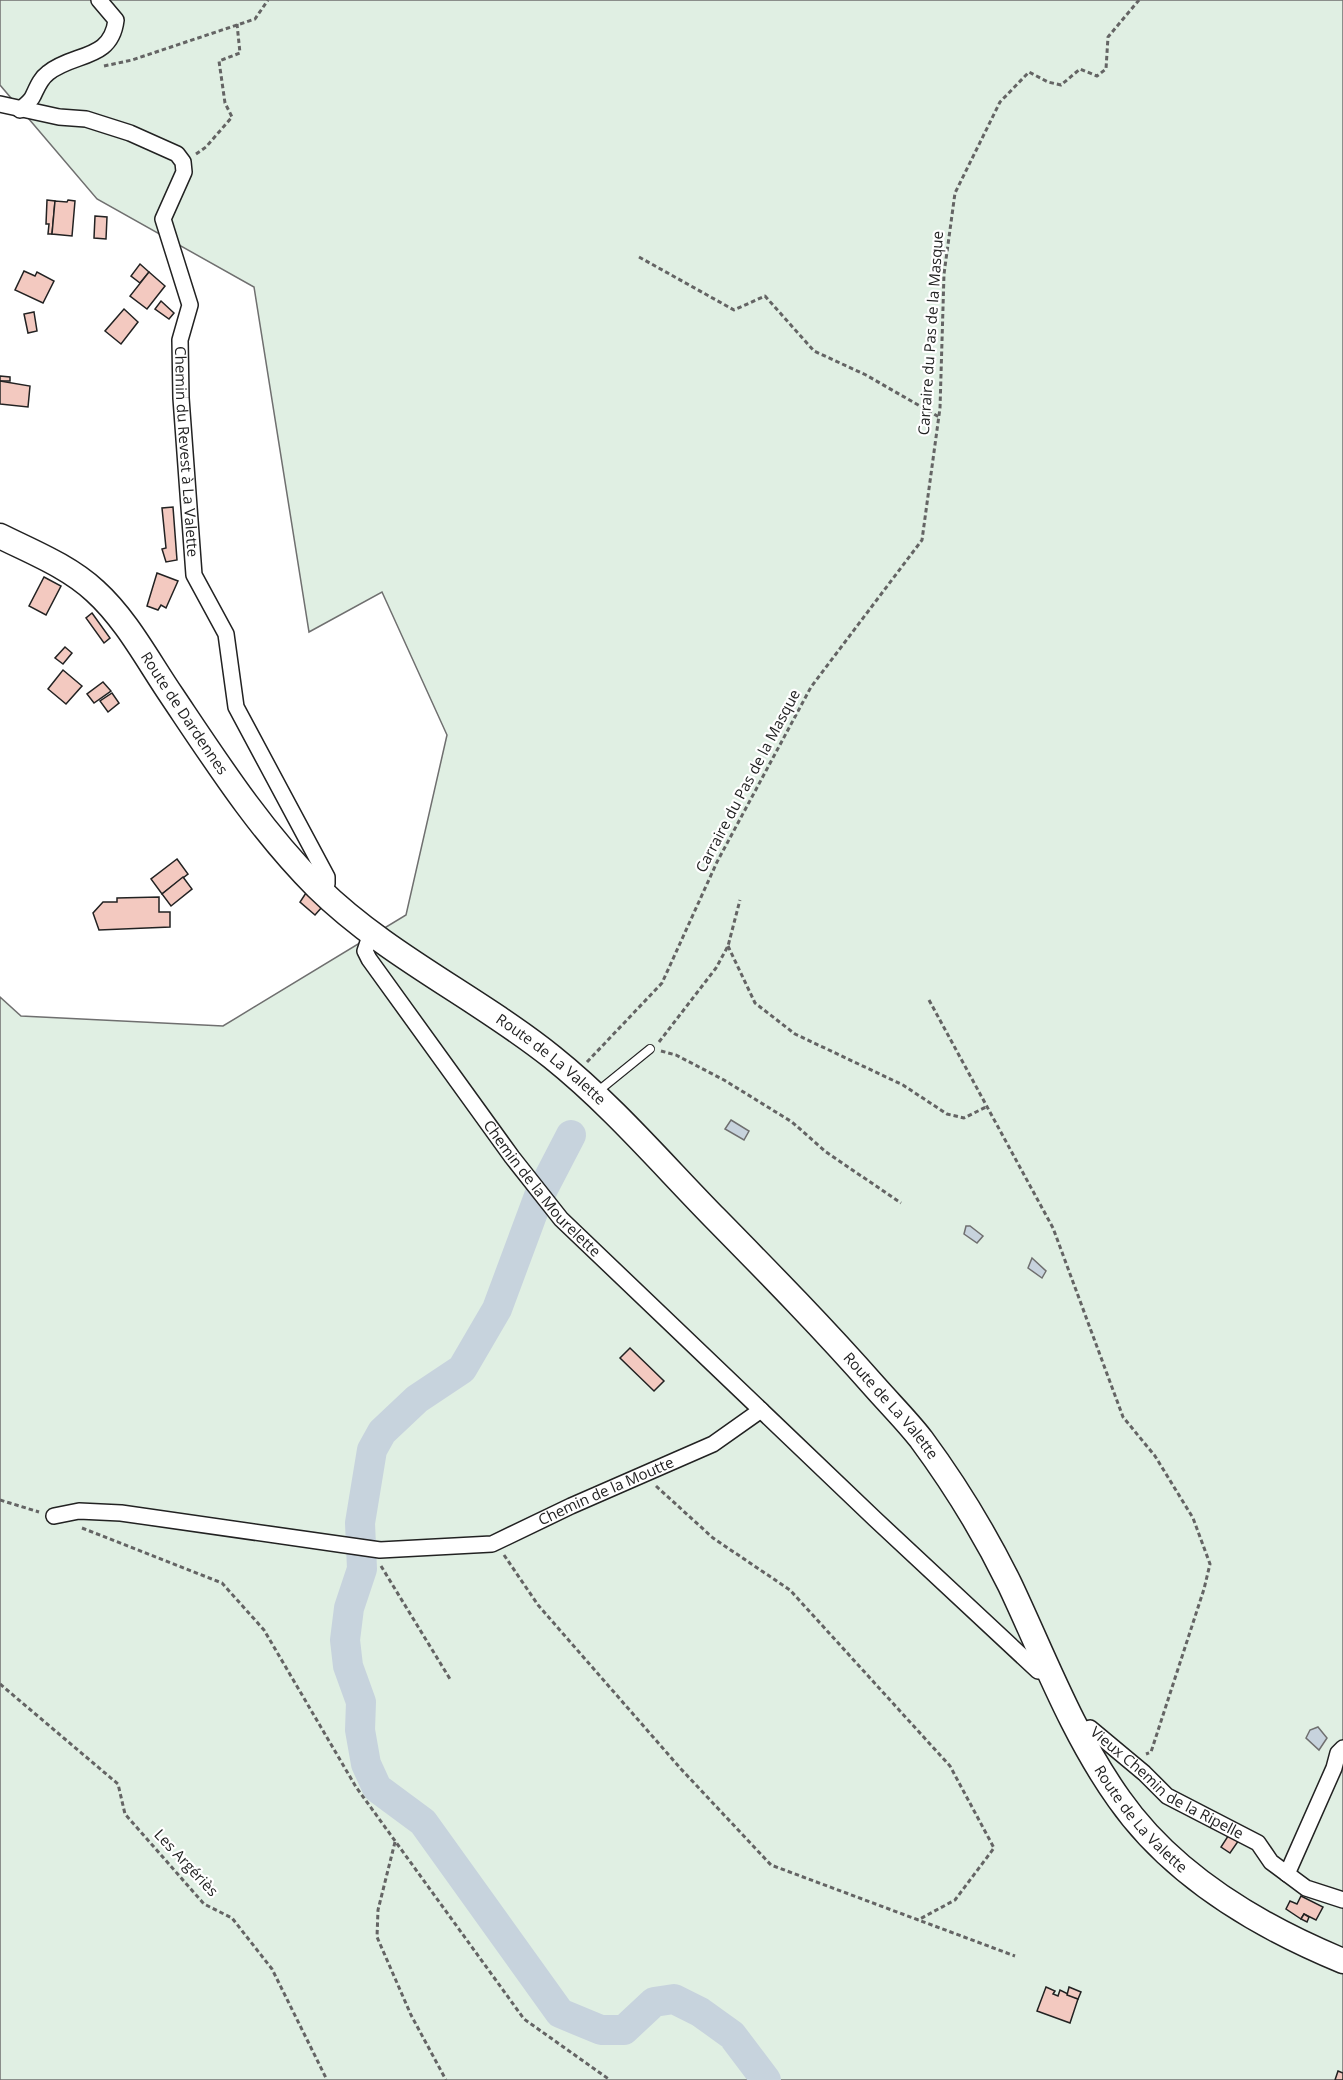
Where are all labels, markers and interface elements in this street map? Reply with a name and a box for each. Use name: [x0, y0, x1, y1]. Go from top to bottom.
street label: Carraire du Pas de la Masque: [913, 230, 947, 436]
street label: Chemin du Revest à La Valette: [171, 346, 204, 558]
street label: Route de Dardennes: [137, 648, 233, 778]
street label: Carraire du Pas de la Masque: [690, 686, 804, 876]
street label: Route de La Valette: [493, 1008, 611, 1109]
street label: Chemin de la Mourelette: [479, 1116, 606, 1261]
street label: Route de La Valette: [840, 1347, 943, 1463]
street label: Chemin de la Moutte: [535, 1451, 676, 1529]
street label: Vieux Chemin de la Ripelle: [1087, 1722, 1247, 1843]
street label: Route de La Valette: [1090, 1761, 1192, 1877]
street label: Les Argériès: [150, 1824, 223, 1900]

